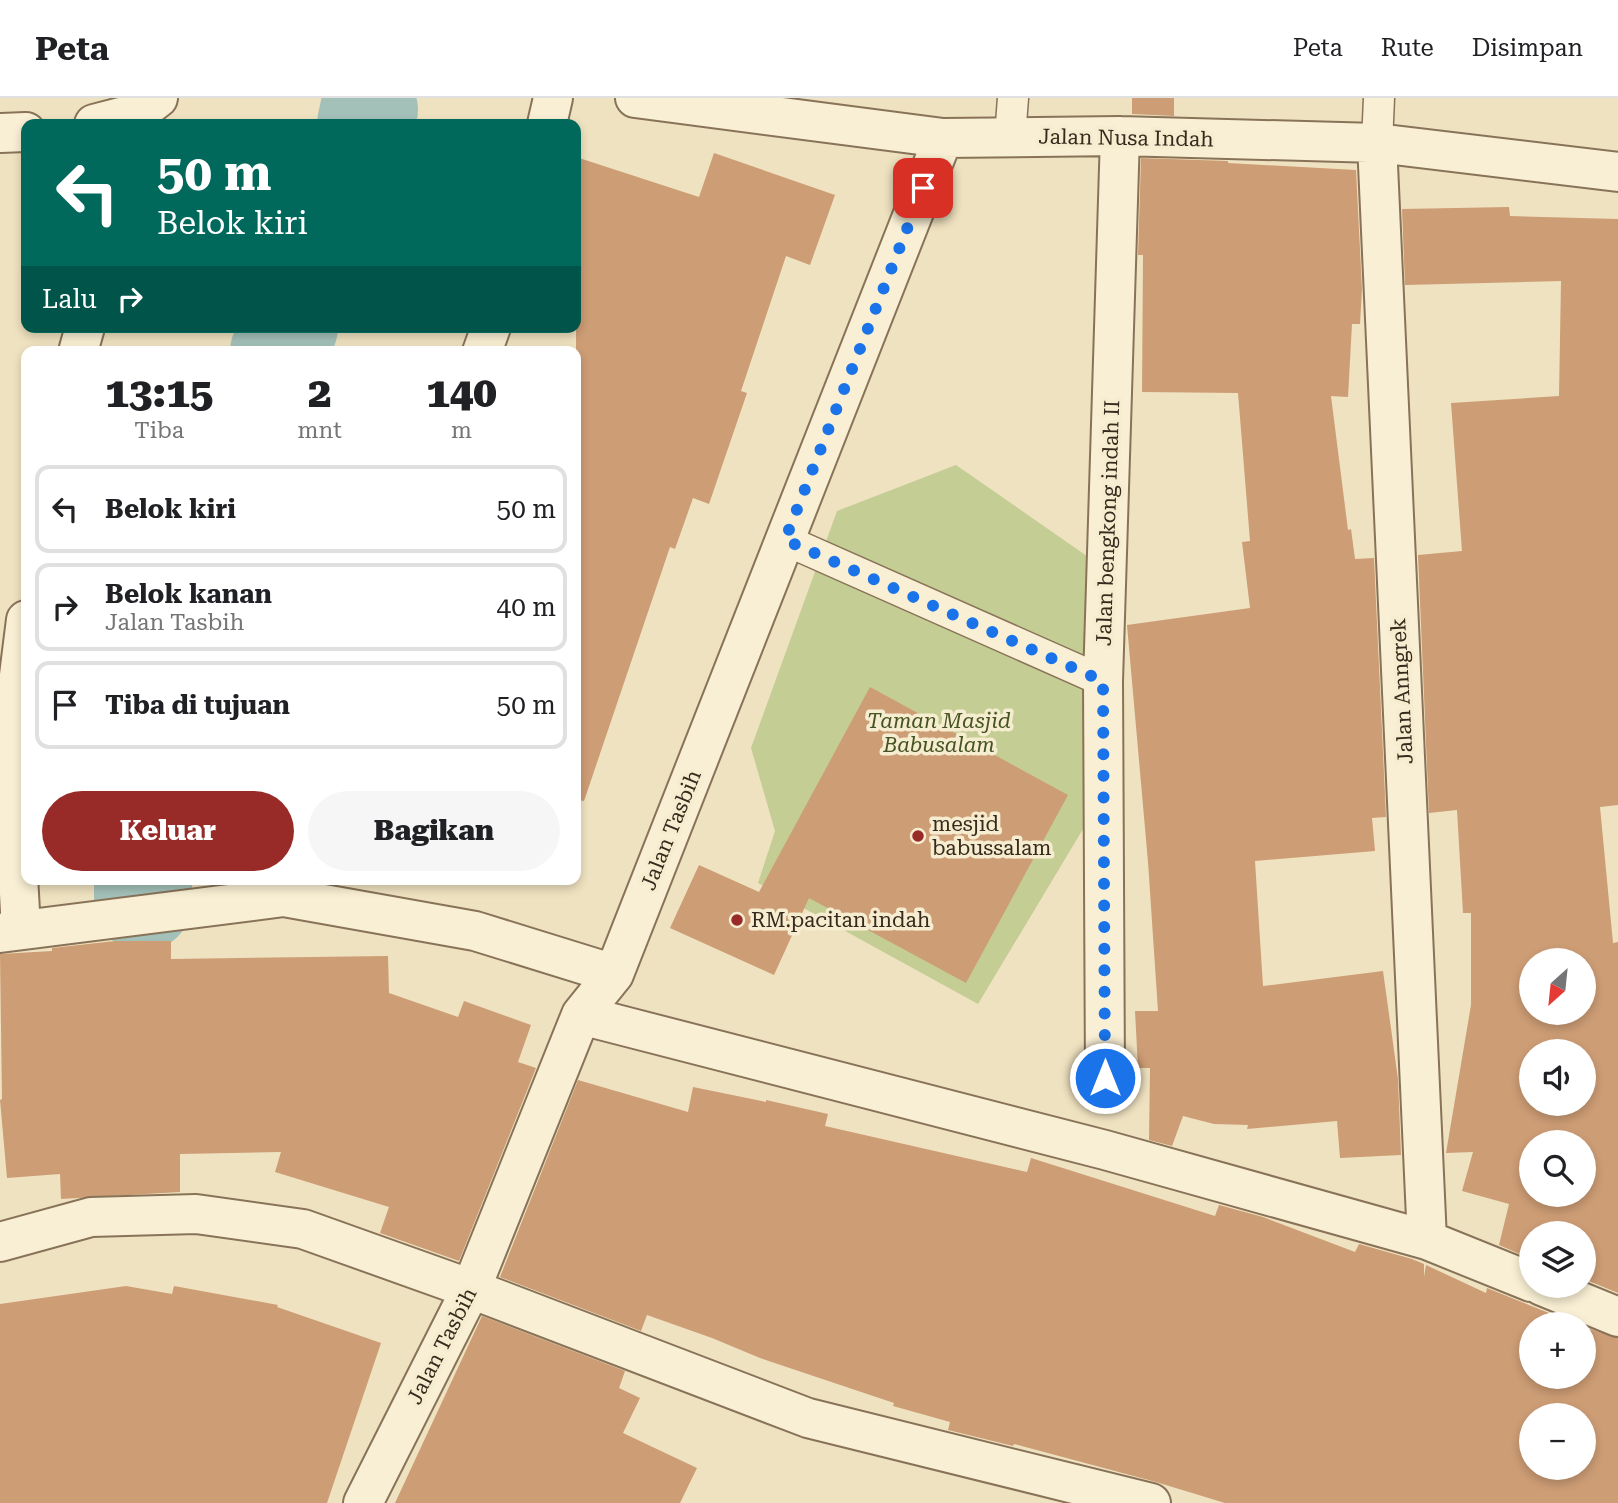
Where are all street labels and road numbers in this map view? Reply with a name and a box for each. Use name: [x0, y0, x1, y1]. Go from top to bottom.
street label: Jalan Nusa Indah: [1038, 124, 1214, 152]
street label: Jalan bengkong indah II: [1092, 400, 1124, 646]
street label: Jalan Anngrek: [1386, 617, 1418, 765]
street label: Jalan Tasbih: [636, 766, 706, 894]
street label: Jalan Tasbih: [402, 1283, 482, 1408]

